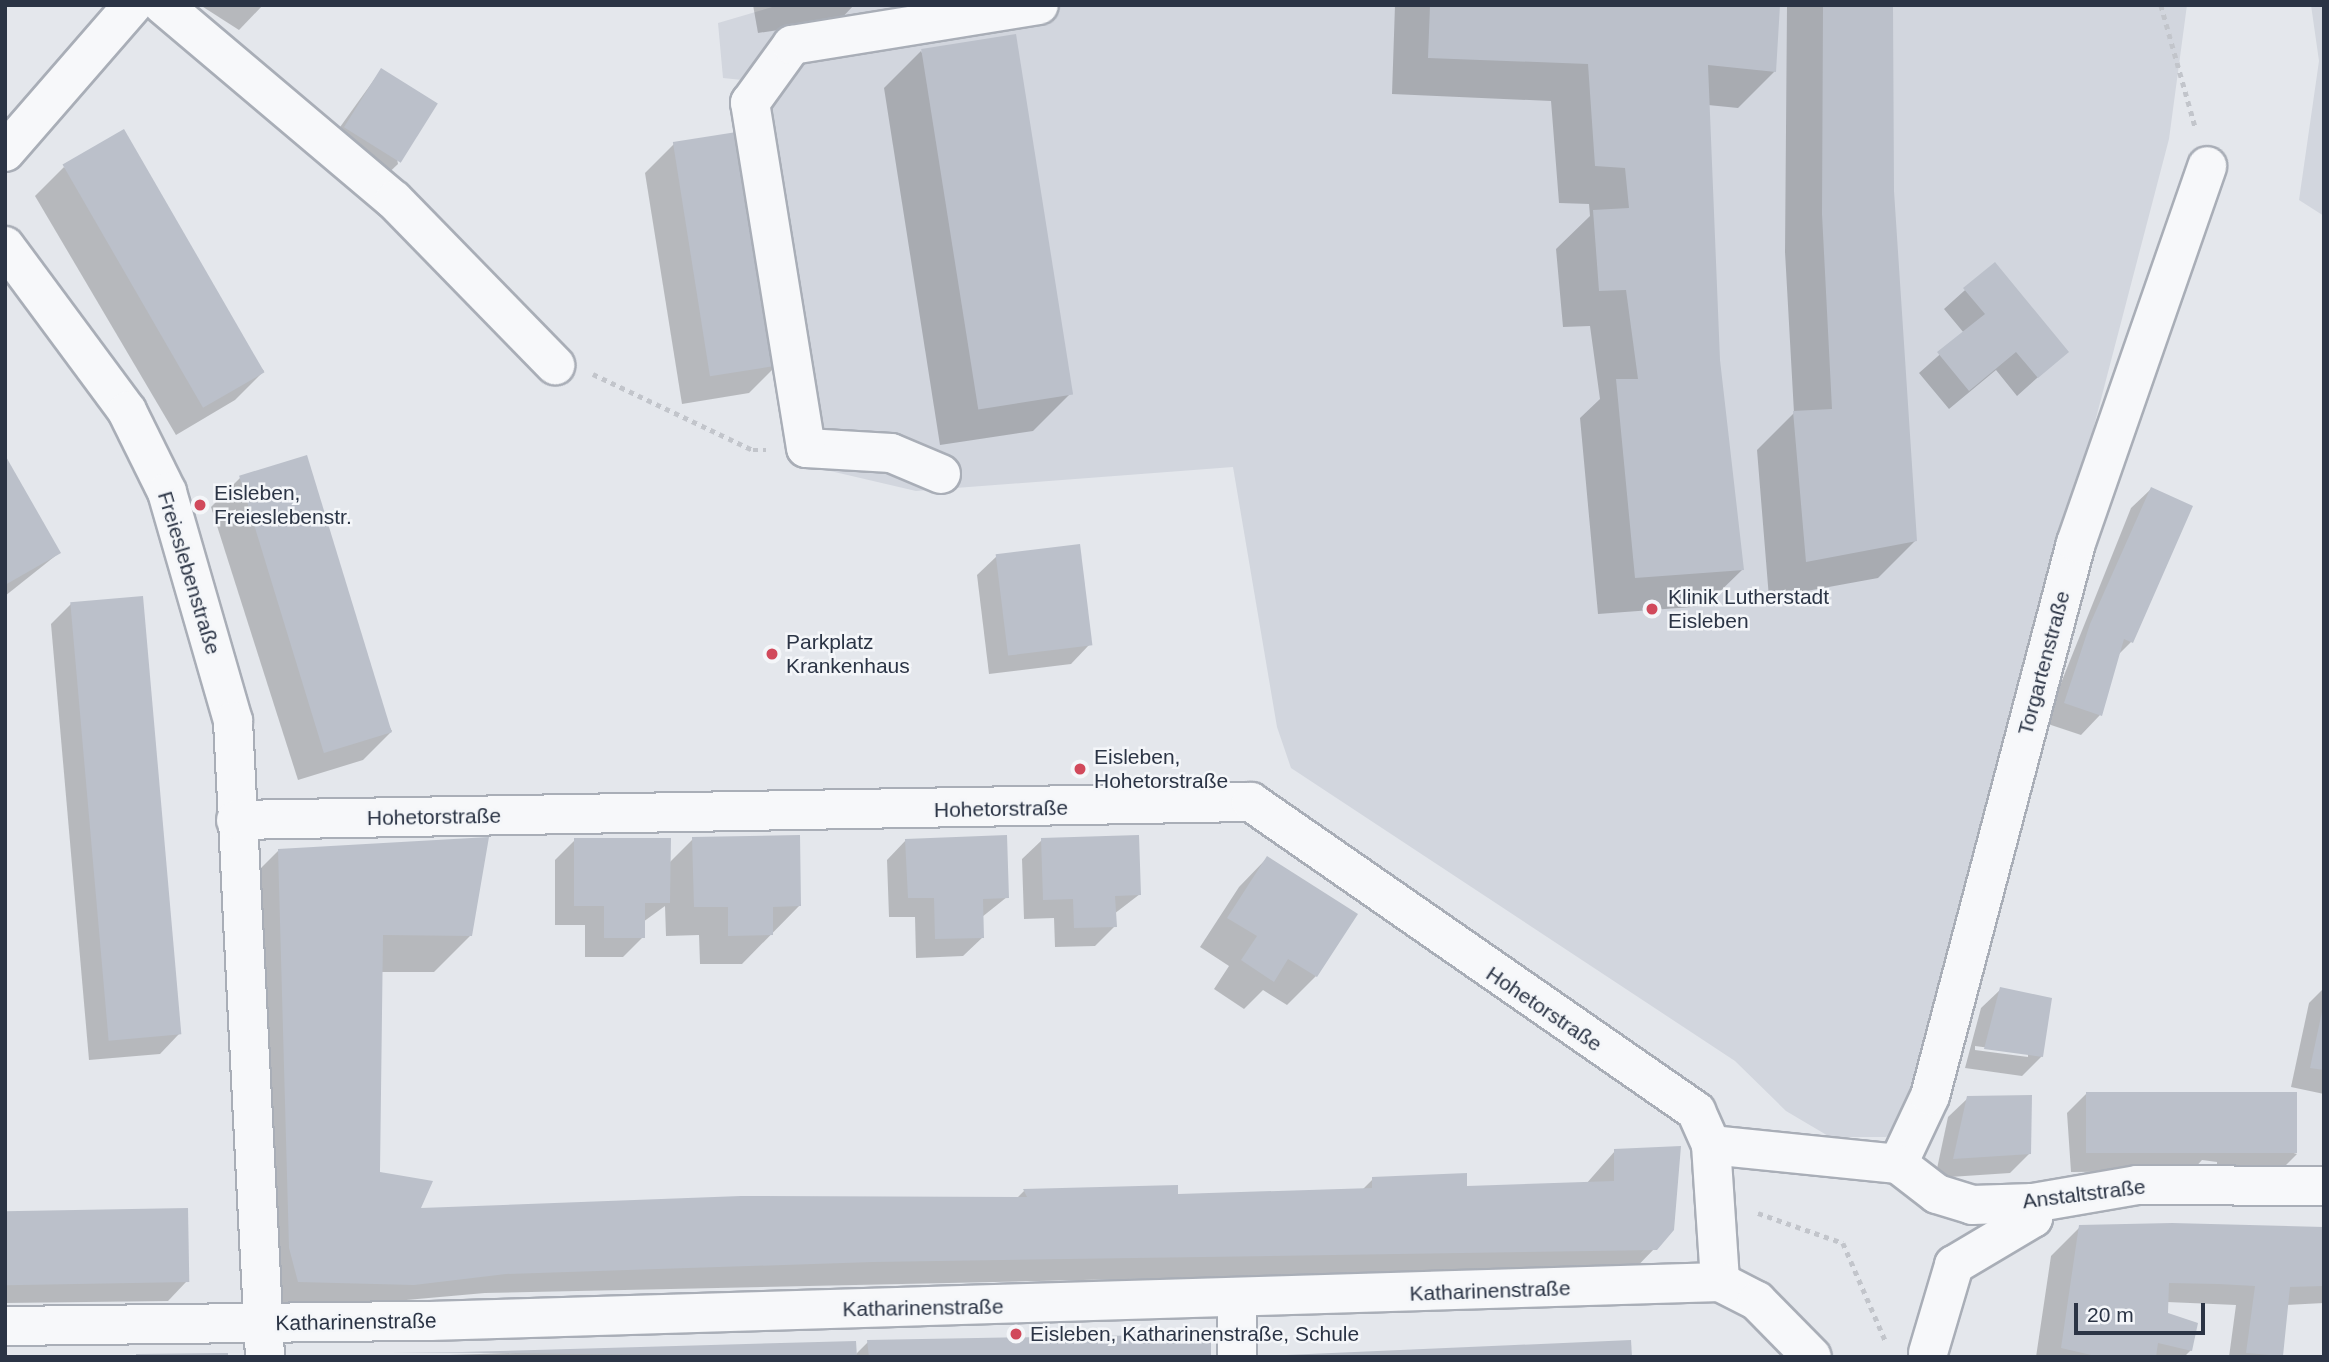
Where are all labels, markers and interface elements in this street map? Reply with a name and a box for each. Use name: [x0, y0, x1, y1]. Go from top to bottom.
place label: Eisleben, Freieslebenstr.: [214, 480, 352, 530]
street label: Freieslebenstraße: [152, 488, 226, 658]
marker: Eisleben, Freieslebenstr.: [192, 497, 208, 513]
place label: Klinik Lutherstadt Eisleben: [1668, 584, 1829, 634]
street label: Torgartenstraße: [2013, 588, 2075, 738]
marker: Klinik Lutherstadt Eisleben: [1642, 599, 1662, 619]
place label: Parkplatz Krankenhaus: [786, 629, 910, 679]
marker: Parkplatz Krankenhaus: [764, 646, 780, 662]
place label: Eisleben, Hohetorstraße: [1094, 744, 1228, 794]
marker: Eisleben, Hohetorstraße: [1072, 761, 1088, 777]
street label: Hohetorstraße: [934, 795, 1068, 823]
street label: Hohetorstraße: [367, 803, 501, 831]
street label: Hohetorstraße: [1481, 961, 1607, 1057]
street label: Anstaltstraße: [2021, 1174, 2147, 1214]
street label: Katharinenstraße: [1409, 1276, 1571, 1306]
scale bar: [2077, 1288, 2208, 1332]
street label: Katharinenstraße: [842, 1294, 1004, 1322]
text: 20 m: [2087, 1303, 2134, 1326]
street label: Katharinenstraße: [275, 1308, 437, 1336]
place label: Eisleben, Katharinenstraße, Schule: [1030, 1321, 1359, 1347]
marker: Eisleben, Katharinenstraße, Schule: [1008, 1326, 1024, 1342]

